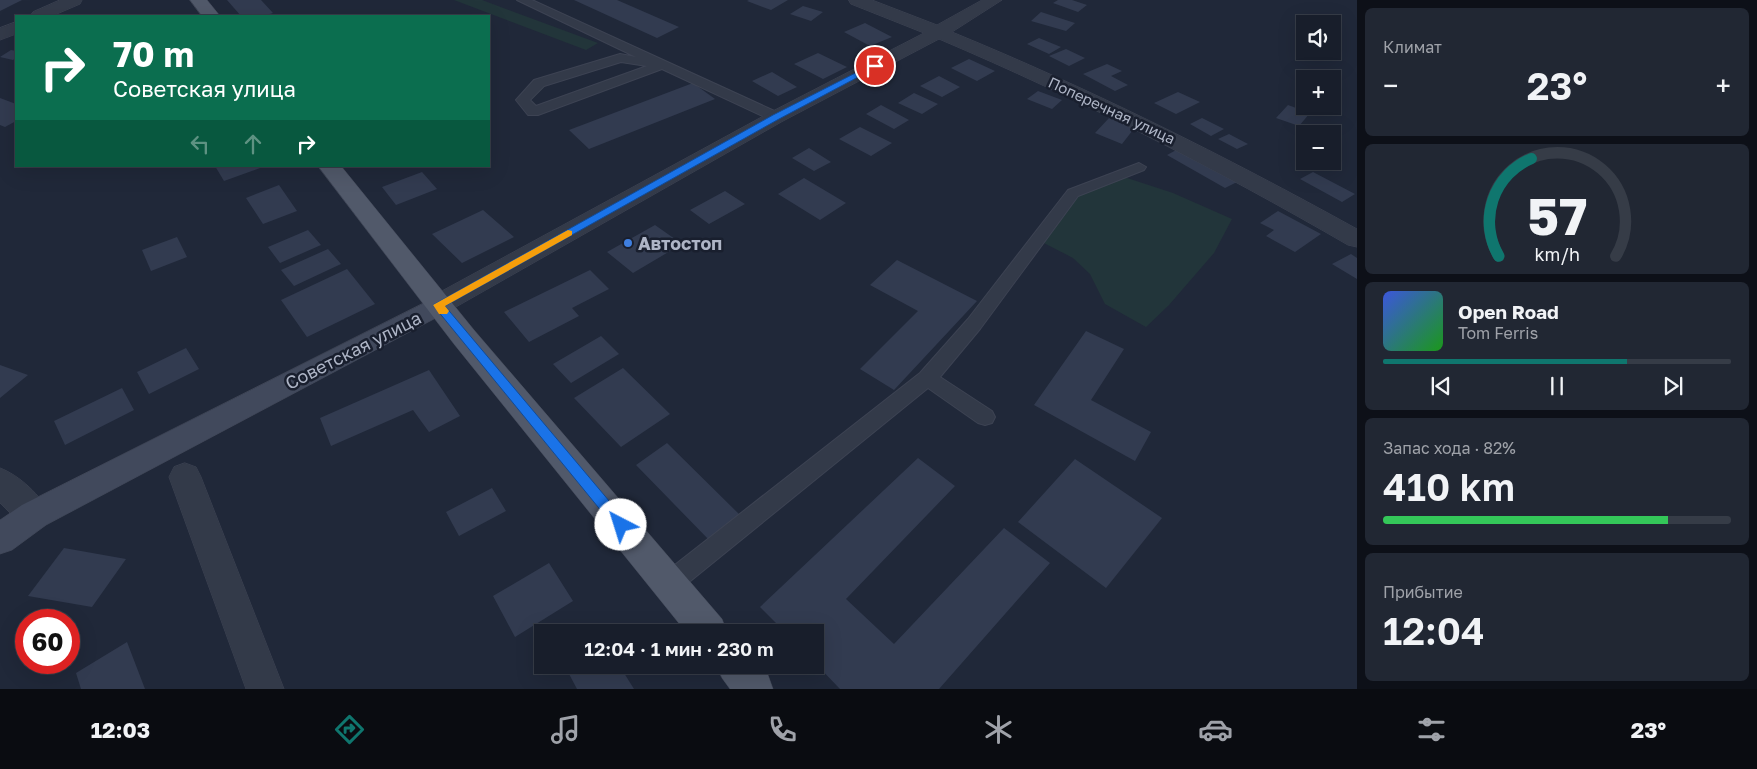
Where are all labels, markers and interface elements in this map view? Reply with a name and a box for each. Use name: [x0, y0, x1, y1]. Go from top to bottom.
map controls: [1296, 15, 1341, 170]
button: sound: [1296, 15, 1341, 60]
text: 70 m: [113, 33, 194, 75]
icon: right: [30, 35, 95, 100]
text: Климат: [1383, 37, 1442, 57]
pin: [854, 45, 896, 87]
icon: arrive: [861, 52, 889, 80]
text: 23°: [1527, 63, 1587, 108]
text: −: [1383, 69, 1398, 102]
text: +: [1716, 69, 1731, 102]
button: +: [1296, 70, 1341, 115]
street label: Поперечная улица: [1046, 73, 1178, 147]
text: Советская улица: [113, 75, 296, 102]
button: −: [1296, 125, 1341, 170]
icon: left: [186, 130, 214, 158]
icon: ahead: [239, 130, 267, 158]
icon: right: [292, 130, 320, 158]
text: 57: [1527, 184, 1587, 246]
place label: Автостоп: [638, 232, 722, 254]
marker: Автостоп: [622, 237, 634, 249]
text: km/h: [1534, 243, 1580, 265]
text: Open Road: [1458, 300, 1559, 323]
street label: Советская улица: [281, 306, 425, 394]
text: Tom Ferris: [1458, 323, 1538, 343]
icon: previous: [1427, 372, 1455, 400]
icon: pause: [1543, 372, 1571, 400]
icon: next: [1659, 372, 1687, 400]
text: Запас хода · 82%: [1383, 438, 1516, 458]
text: 410 km: [1383, 464, 1515, 509]
position arrow: [594, 498, 646, 550]
text: Прибытие: [1383, 582, 1463, 602]
text: 12:04: [1383, 608, 1485, 653]
speed limit sign: 60: [15, 609, 80, 674]
text: 12:04 · 1 мин · 230 m: [584, 637, 774, 660]
icon: directions: [332, 712, 367, 747]
icon: music: [548, 712, 583, 747]
icon: phone: [765, 712, 800, 747]
icon: climate: [981, 712, 1016, 747]
icon: car: [1198, 712, 1233, 747]
icon: filters: [1414, 712, 1449, 747]
text: 12:03: [91, 716, 150, 743]
text: 23°: [1631, 716, 1666, 743]

